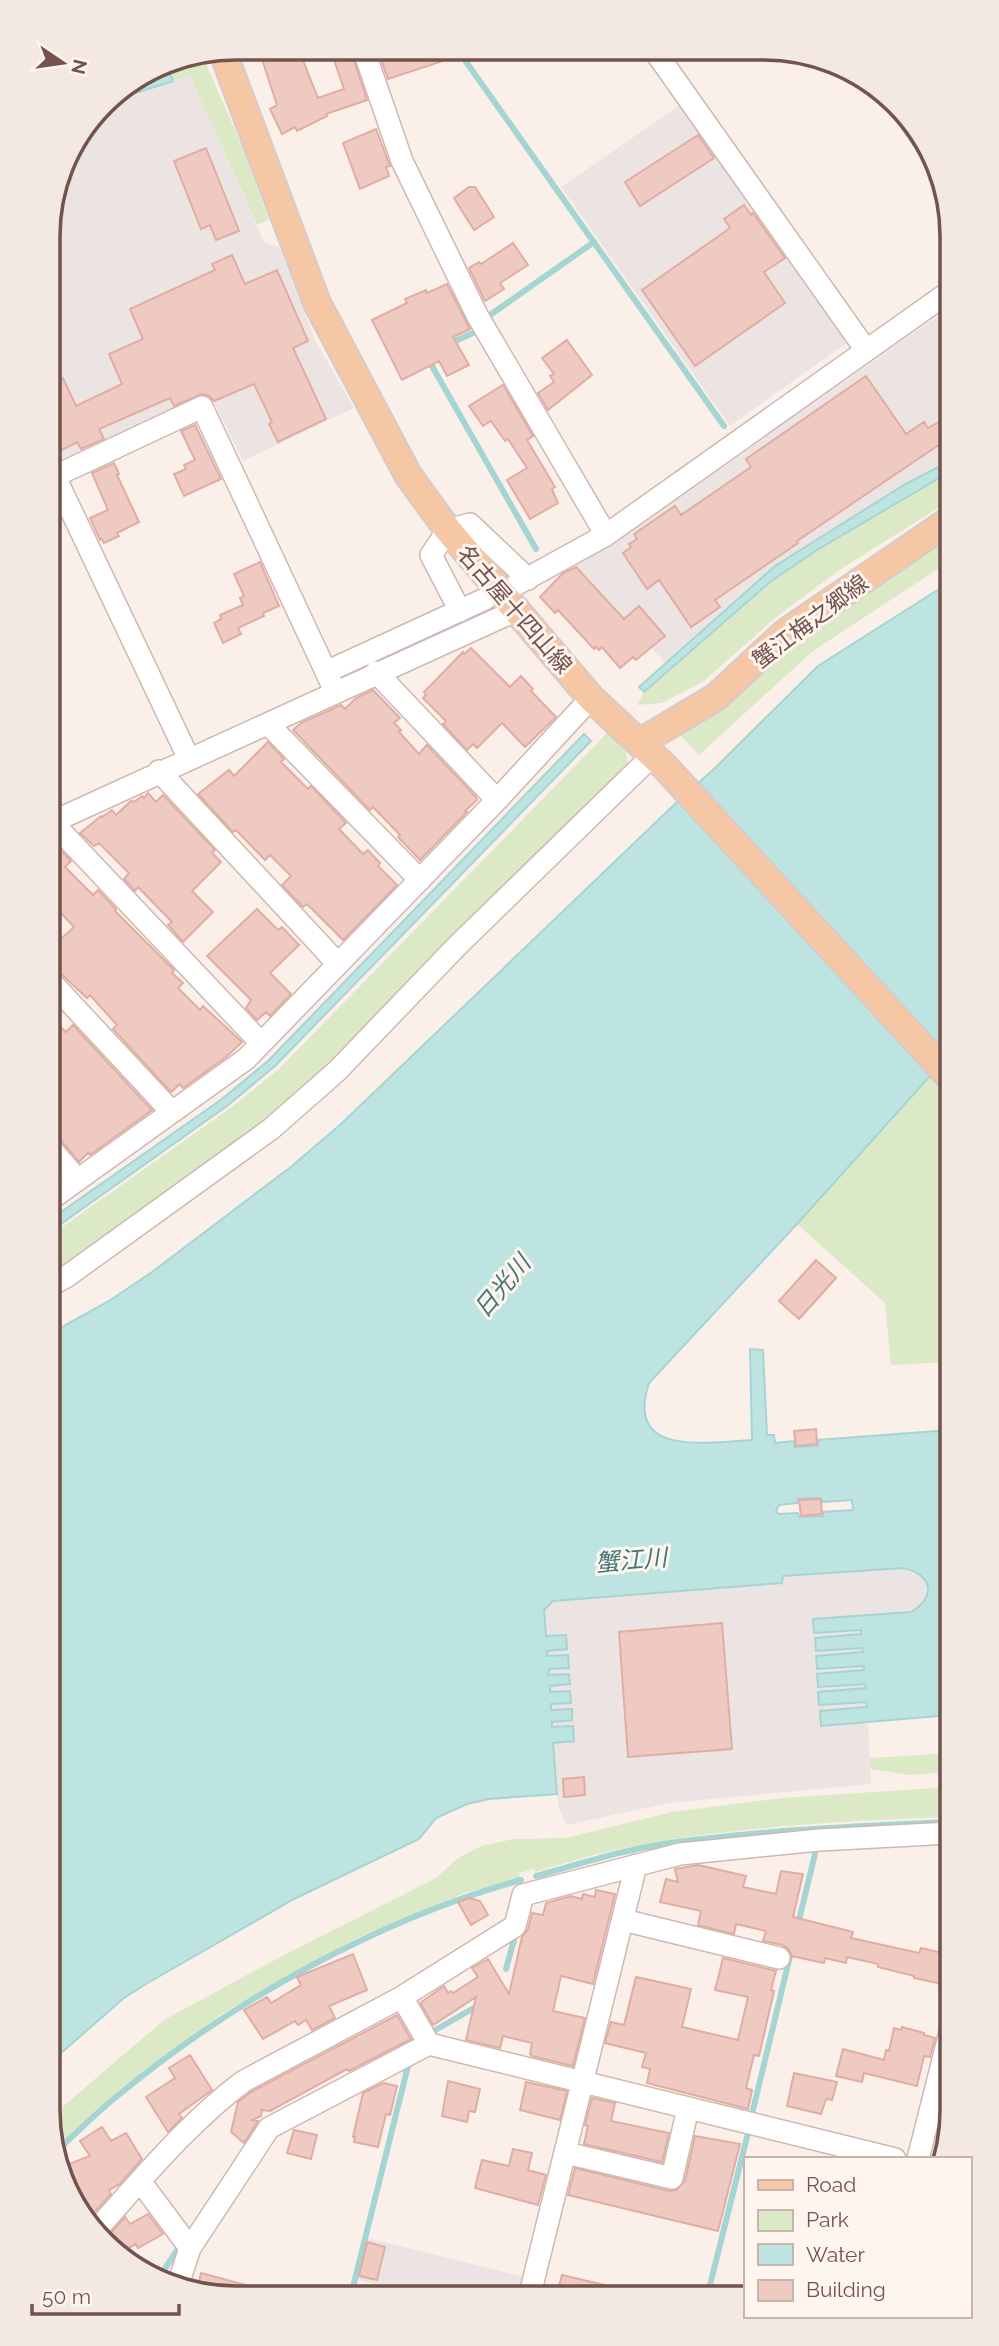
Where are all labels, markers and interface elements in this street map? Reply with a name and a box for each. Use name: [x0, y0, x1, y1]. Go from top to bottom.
north arrow: [28, 28, 98, 98]
text: N: [67, 57, 92, 76]
street label: 名古屋十四山線: [452, 539, 578, 679]
street label: 蟹江梅之郷線: [747, 569, 873, 673]
water label: 日光川: [468, 1247, 538, 1323]
water label: 蟹江川: [594, 1542, 671, 1578]
legend: [744, 2157, 971, 2318]
text: Road: [806, 2172, 856, 2197]
text: Park: [806, 2207, 849, 2232]
text: Water: [806, 2242, 865, 2267]
scale bar: [32, 2272, 178, 2316]
text: Building: [806, 2277, 886, 2302]
text: 50 m: [42, 2284, 91, 2309]

